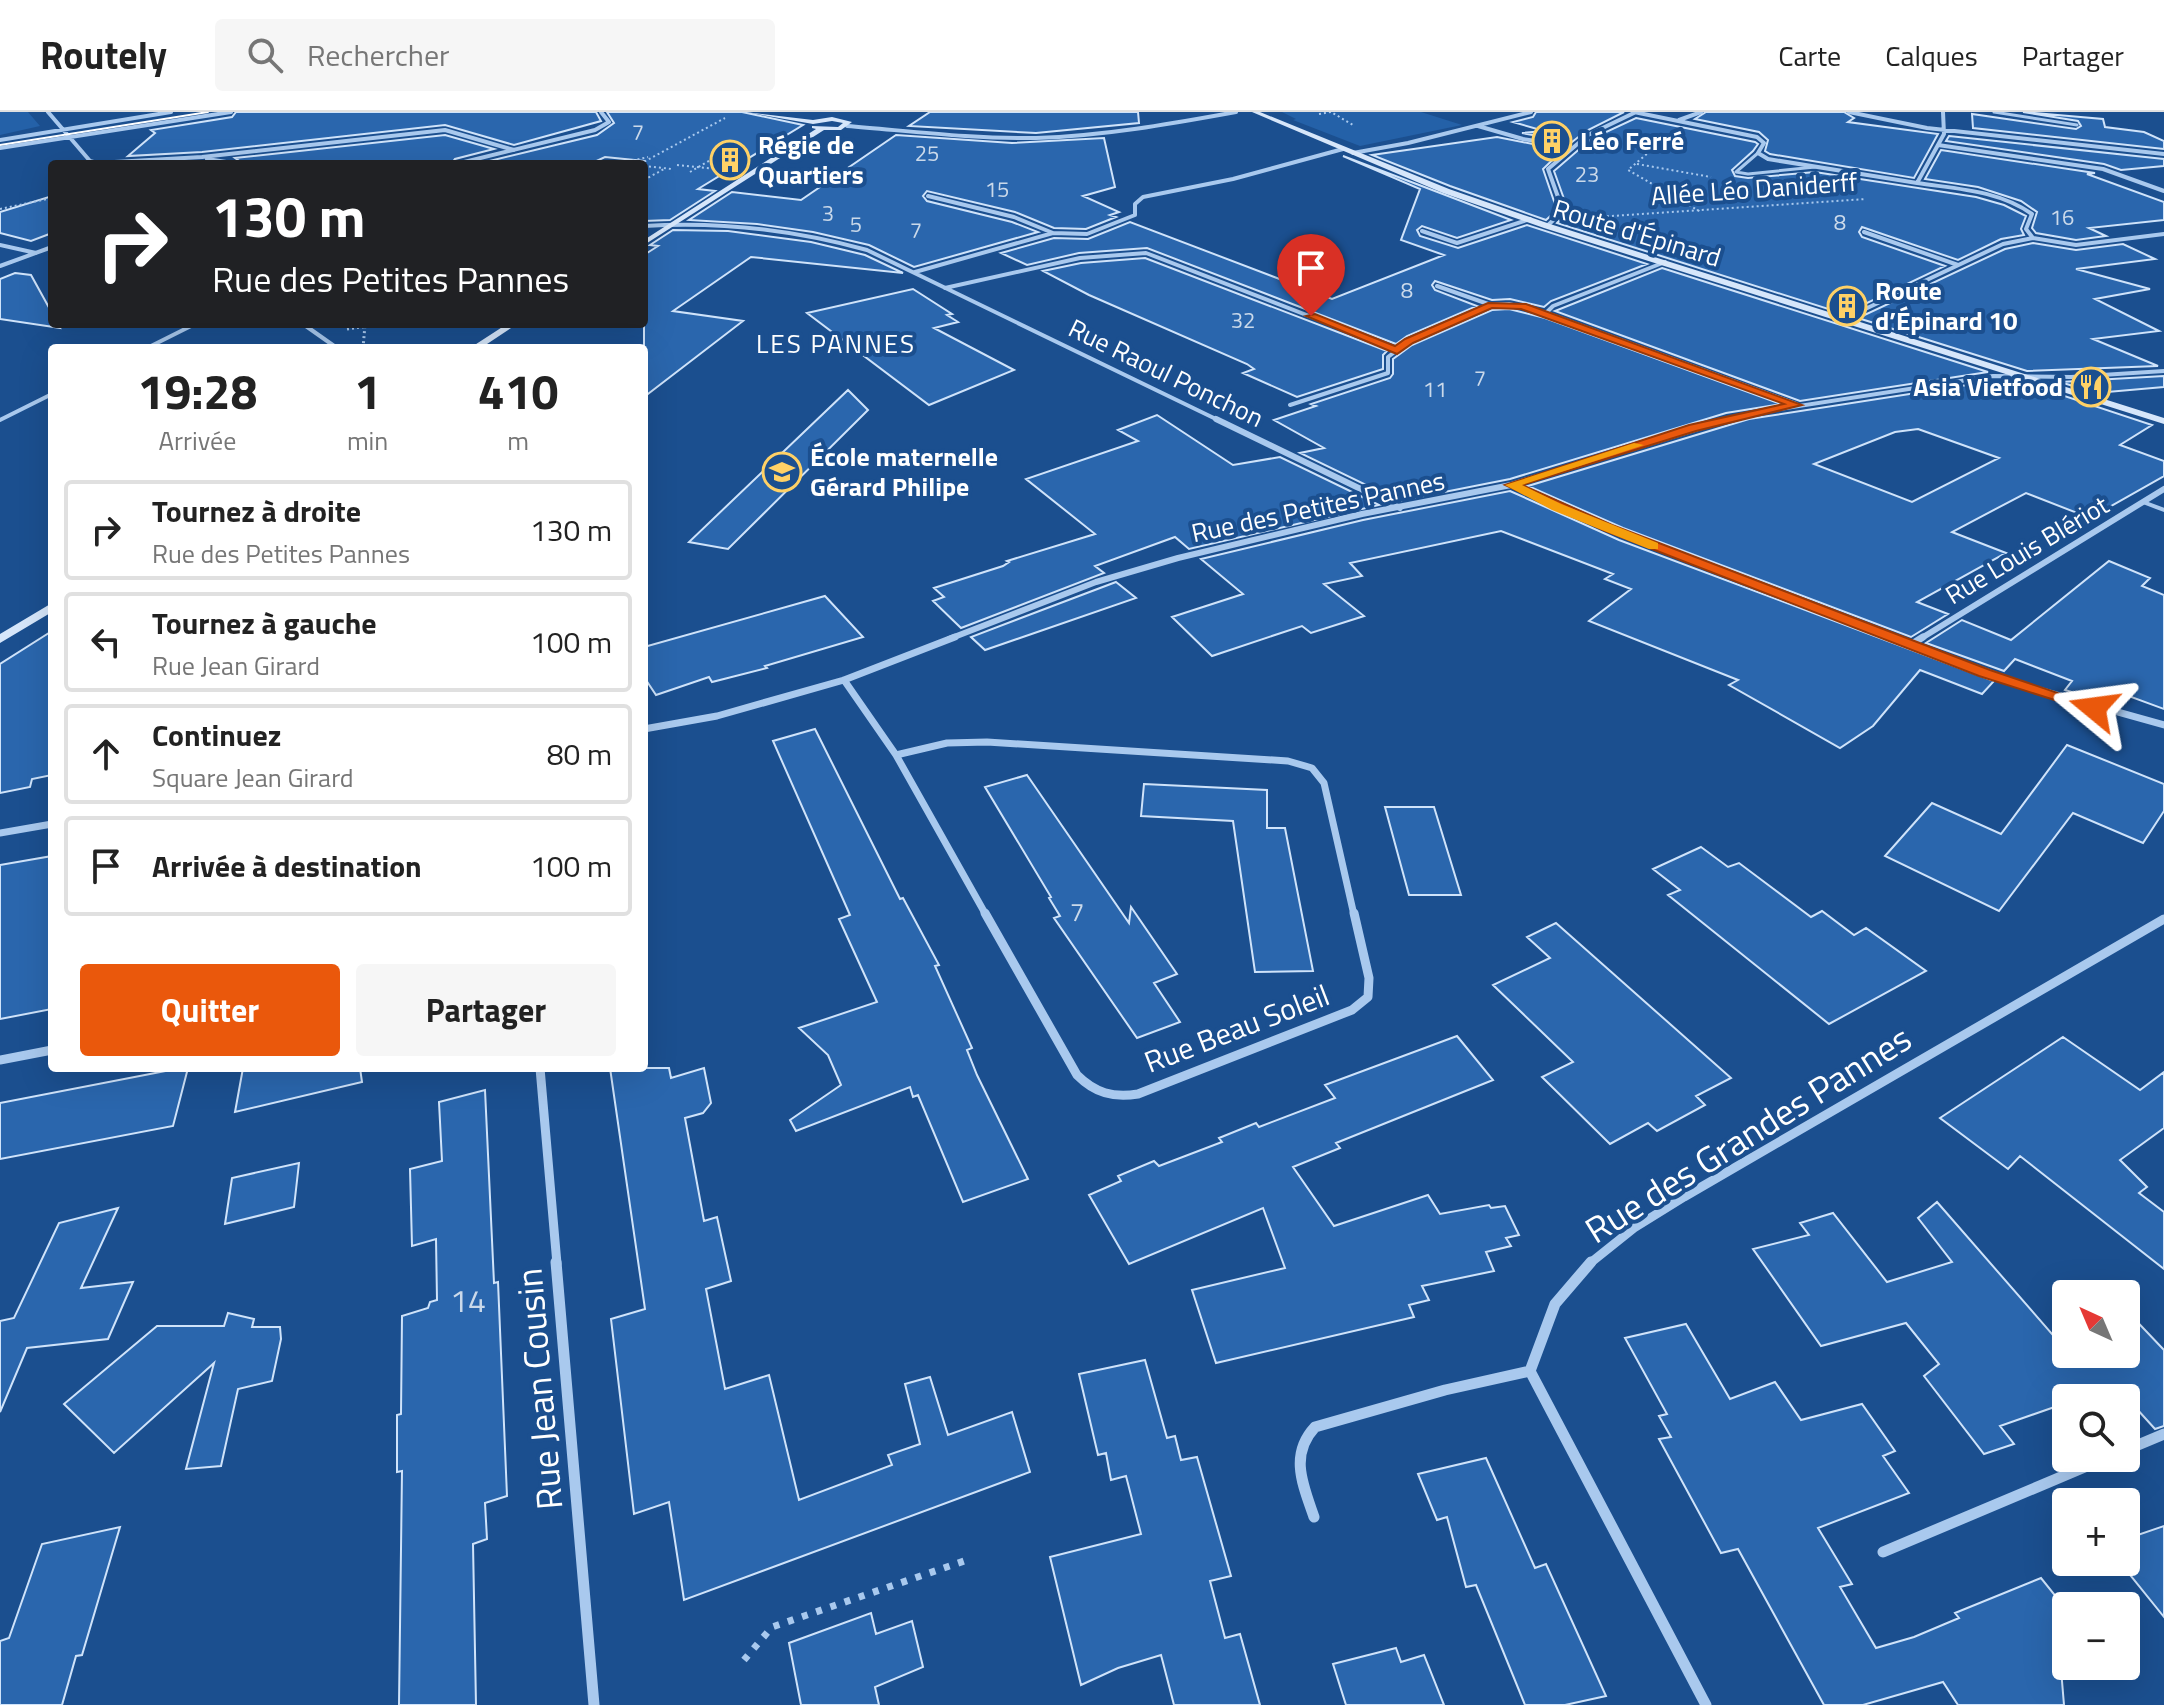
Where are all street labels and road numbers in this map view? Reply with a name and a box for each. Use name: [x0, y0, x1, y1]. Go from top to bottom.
street label: Allée Léo Daniderff: [1649, 162, 1859, 215]
street label: Route d'Épinard: [1548, 188, 1726, 277]
street label: Rue Raoul Ponchon: [1062, 308, 1270, 437]
street label: Rue des Petites Pannes: [1188, 461, 1448, 552]
street label: Rue Louis Blériot: [1938, 485, 2116, 614]
street label: Rue Beau Soleil: [1137, 972, 1336, 1084]
street label: Rue des Grandes Pannes: [1574, 1011, 1922, 1256]
street label: Rue Jean Cousin: [501, 1266, 576, 1512]

